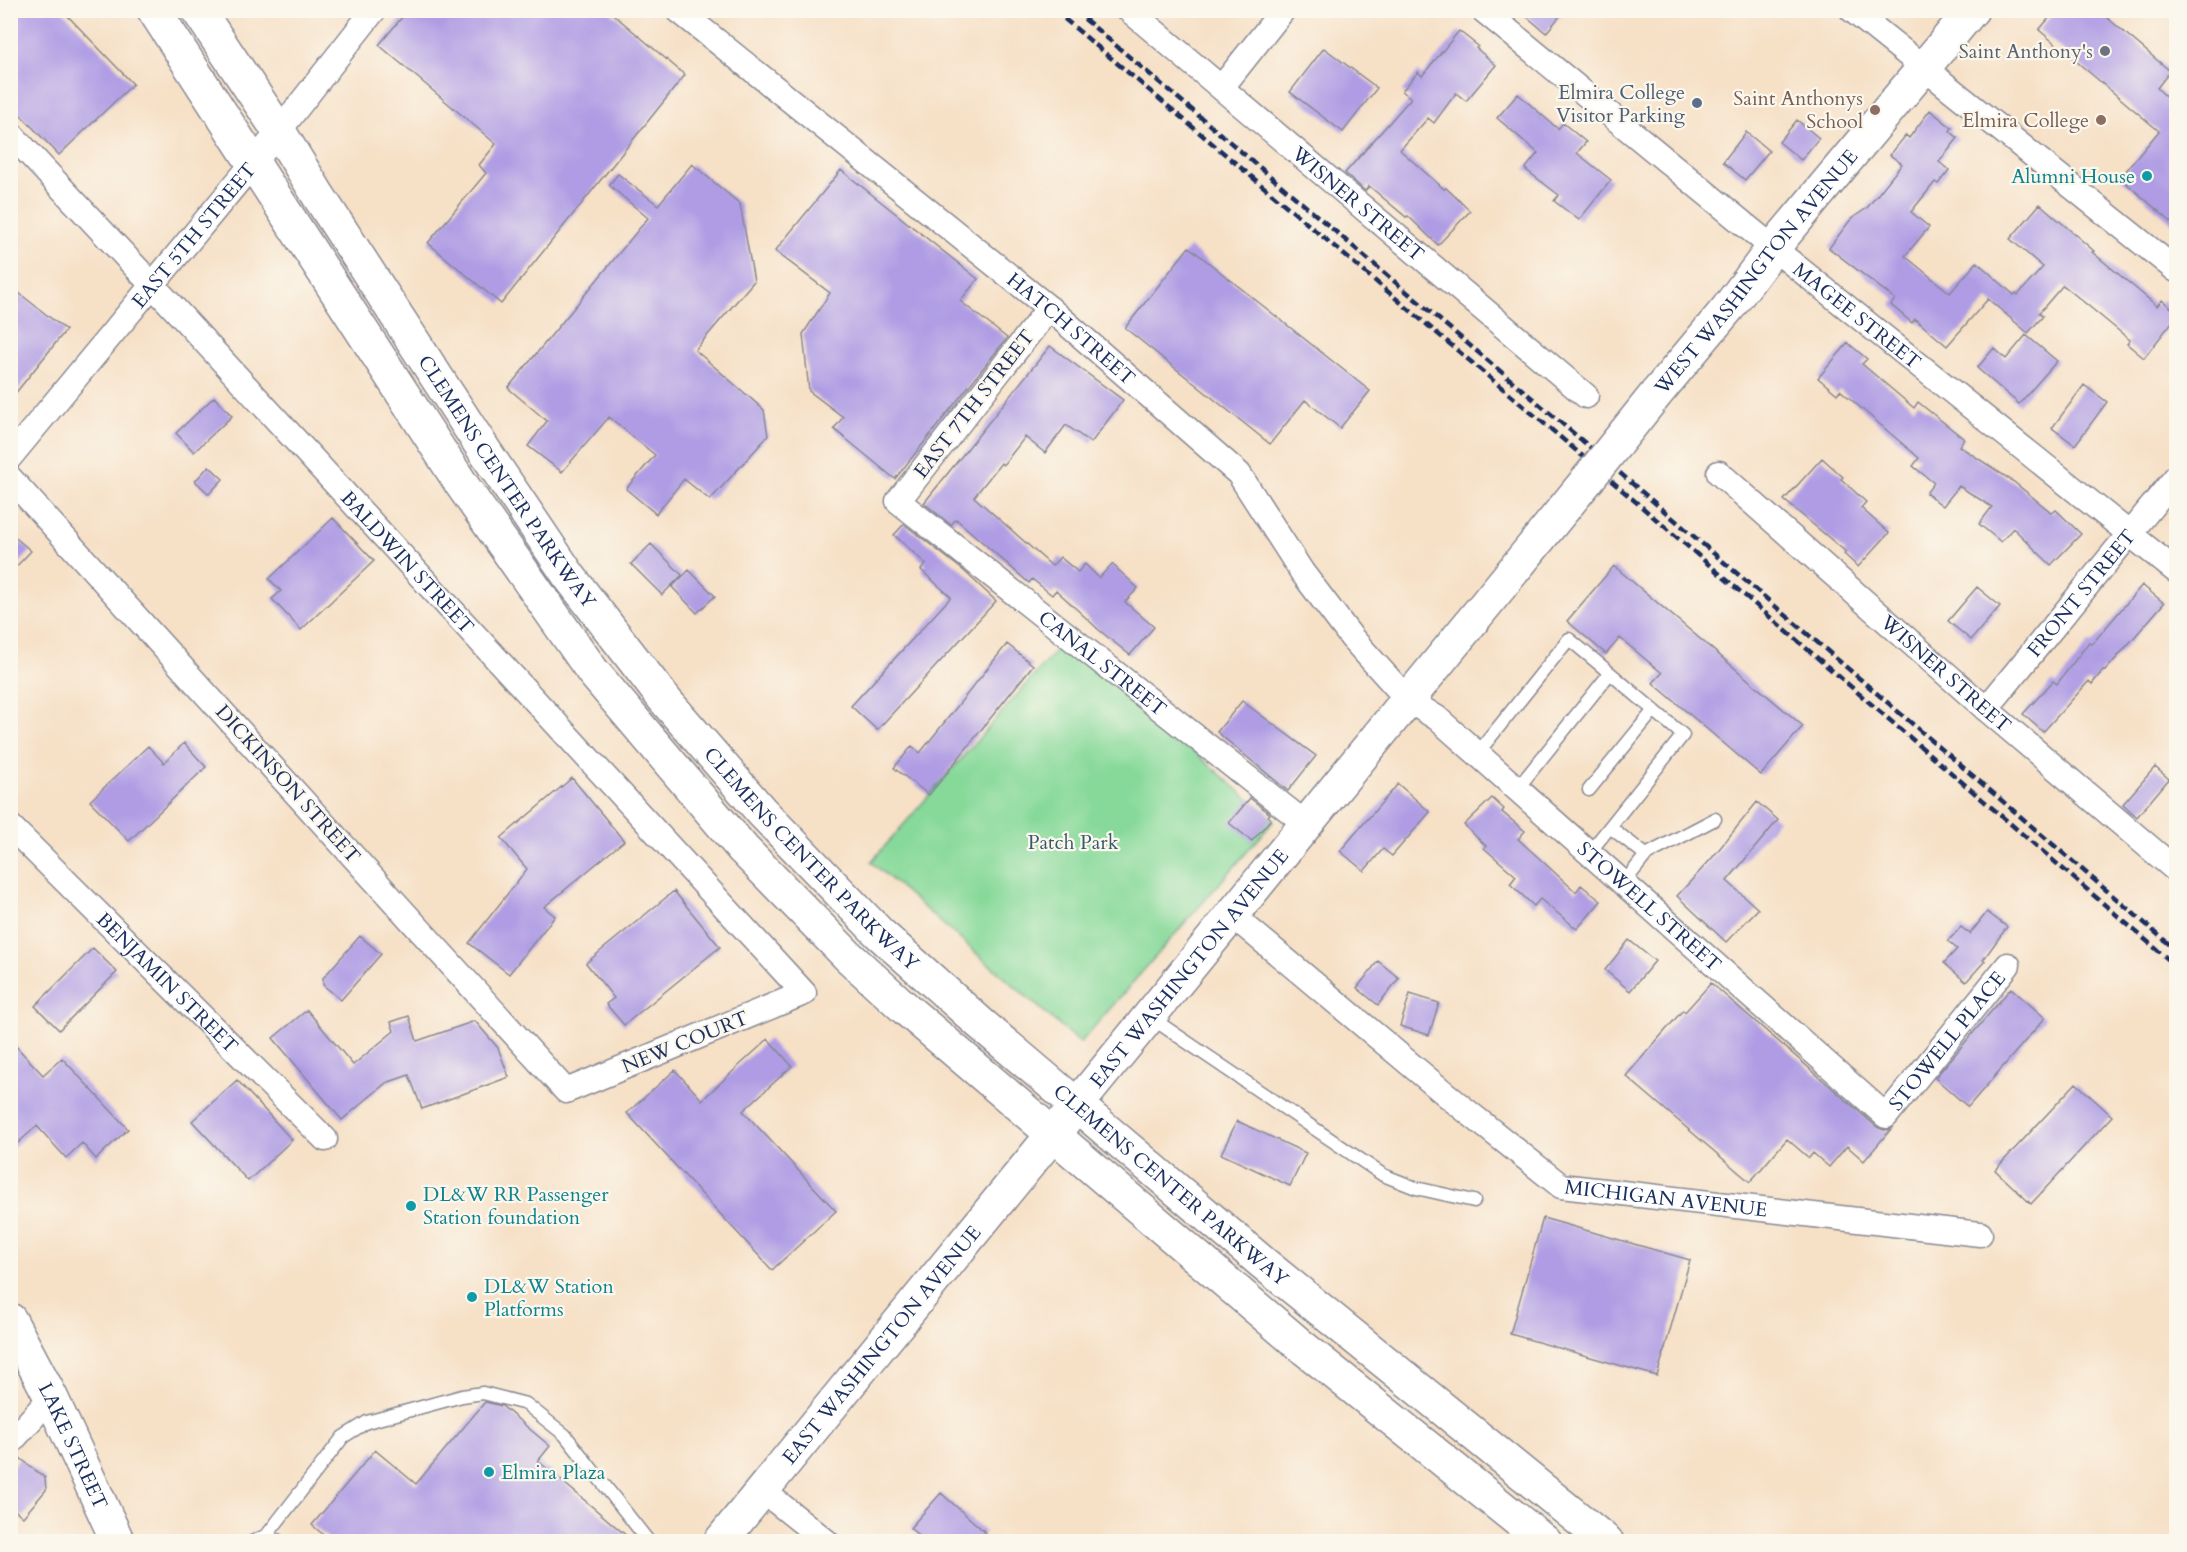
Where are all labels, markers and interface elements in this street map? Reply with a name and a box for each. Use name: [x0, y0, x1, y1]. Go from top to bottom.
place label: Saint Anthony's: [1959, 38, 2093, 65]
marker: Saint Anthony's: [2098, 44, 2112, 58]
place label: Elmira College Visitor Parking: [1556, 79, 1686, 129]
place label: Saint Anthonys School: [1733, 85, 1863, 135]
marker: Elmira College Visitor Parking: [1690, 96, 1704, 110]
marker: Saint Anthonys School: [1868, 103, 1882, 117]
place label: Elmira College: [1962, 107, 2089, 134]
marker: Elmira College: [2094, 113, 2108, 127]
street label: WISNER STREET: [1285, 139, 1430, 268]
street label: WEST WASHINGTON AVENUE: [1647, 143, 1864, 401]
street label: EAST 5TH STREET: [125, 156, 262, 314]
place label: Alumni House: [2011, 163, 2135, 190]
marker: Alumni House: [2140, 169, 2154, 183]
street label: MAGEE STREET: [1787, 256, 1927, 375]
street label: HATCH STREET: [1001, 266, 1141, 391]
street label: EAST 7TH STREET: [907, 324, 1041, 484]
street label: CLEMENS CENTER PARKWAY: [412, 350, 603, 614]
street label: BALDWIN STREET: [335, 485, 481, 640]
street label: FRONT STREET: [2021, 523, 2142, 662]
street label: CANAL STREET: [1033, 604, 1172, 722]
street label: WISNER STREET: [1874, 608, 2017, 739]
street label: DICKINSON STREET: [209, 699, 367, 869]
street label: CLEMENS CENTER PARKWAY: [698, 741, 925, 976]
park label: Patch Park: [1028, 829, 1119, 856]
street label: STOWELL STREET: [1572, 835, 1727, 978]
street label: EAST WASHINGTON AVENUE: [1083, 843, 1294, 1093]
street label: BENJAMIN STREET: [91, 906, 245, 1059]
street label: STOWELL PLACE: [1882, 965, 2011, 1116]
street label: NEW COURT: [618, 1004, 753, 1080]
street label: CLEMENS CENTER PARKWAY: [1048, 1078, 1295, 1292]
street label: MICHIGAN AVENUE: [1563, 1173, 1769, 1223]
place label: DL&W RR Passenger Station foundation: [423, 1181, 609, 1231]
marker: DL&W RR Passenger Station foundation: [404, 1199, 418, 1213]
street label: EAST WASHINGTON AVENUE: [776, 1219, 987, 1470]
place label: DL&W Station Platforms: [484, 1273, 614, 1323]
marker: DL&W Station Platforms: [465, 1290, 479, 1304]
street label: LAKE STREET: [32, 1378, 115, 1514]
place label: Elmira Plaza: [501, 1459, 606, 1486]
marker: Elmira Plaza: [482, 1465, 496, 1479]

